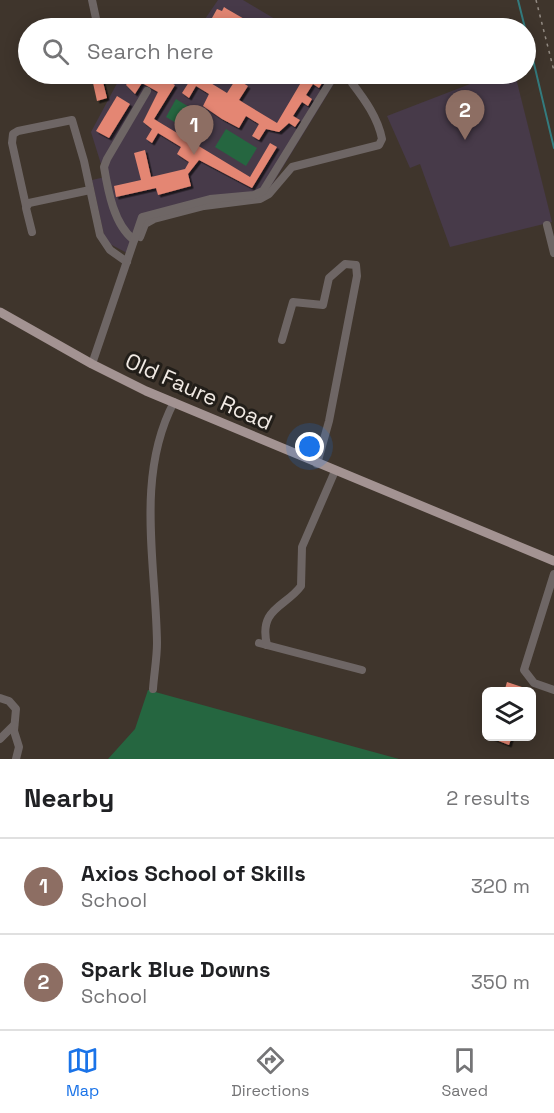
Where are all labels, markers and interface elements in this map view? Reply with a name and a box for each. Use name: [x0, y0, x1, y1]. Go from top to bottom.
search box: [18, 18, 536, 84]
icon: search: [39, 35, 72, 68]
text: Search here: [87, 37, 214, 65]
pin: 2: [446, 90, 484, 140]
pin: 1: [174, 106, 214, 155]
street label: Old Faure Road: [121, 346, 277, 436]
your location: [295, 432, 324, 461]
map controls: [482, 687, 536, 741]
button: layers: [482, 687, 536, 741]
text: Nearby: [24, 781, 114, 815]
text: 2 results: [446, 785, 530, 811]
text: Axios School of Skills: [81, 859, 306, 887]
text: 1: [39, 873, 48, 899]
text: 320 m: [471, 873, 530, 899]
text: School: [81, 887, 147, 913]
text: Spark Blue Downs: [81, 955, 271, 983]
text: 2: [38, 969, 49, 995]
text: 350 m: [471, 969, 530, 995]
text: School: [81, 983, 147, 1009]
tab: Map: [66, 1044, 99, 1101]
tab: Directions: [231, 1044, 310, 1101]
tab: Saved: [441, 1044, 488, 1101]

